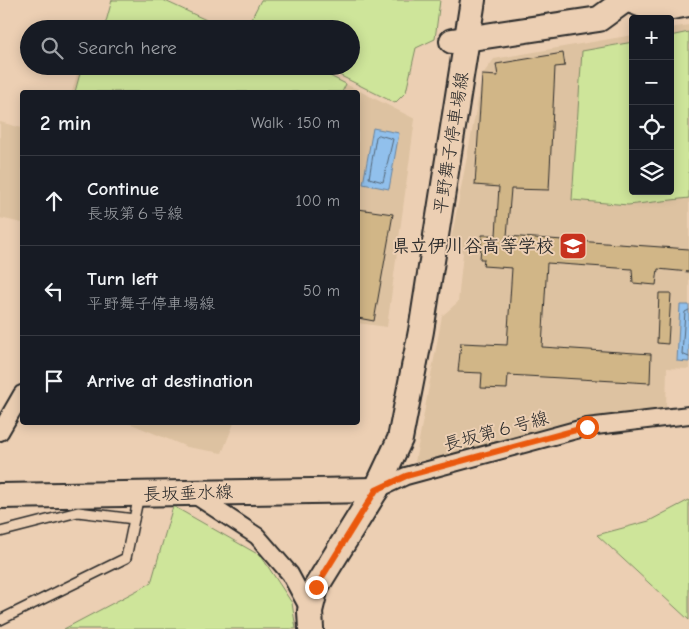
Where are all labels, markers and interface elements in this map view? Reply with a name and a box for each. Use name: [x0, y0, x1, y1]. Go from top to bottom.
map controls: [629, 15, 674, 195]
button: +: [629, 15, 674, 60]
search box: [20, 20, 360, 75]
icon: search: [38, 34, 66, 62]
text: Search here: [78, 37, 177, 59]
button: −: [629, 60, 674, 105]
street label: 平野舞子停車場線: [430, 70, 473, 216]
button: locate: [629, 105, 674, 150]
text: 2 min: [40, 111, 91, 135]
text: Walk · 150 m: [251, 114, 340, 132]
button: layers: [629, 150, 674, 195]
text: Continue: [87, 178, 159, 200]
icon: ahead: [40, 187, 68, 215]
text: 100 m: [296, 192, 340, 210]
text: 長坂第６号線: [87, 205, 183, 223]
school or university icon: 県立伊川谷高等学校: [558, 231, 588, 261]
place label: 県立伊川谷高等学校: [392, 236, 554, 257]
text: Turn left: [87, 268, 158, 290]
icon: left: [40, 277, 68, 305]
text: 50 m: [303, 282, 340, 300]
text: 平野舞子停車場線: [87, 295, 215, 313]
icon: arrive: [40, 367, 68, 395]
text: Arrive at destination: [87, 370, 253, 392]
street label: 長坂第６号線: [441, 407, 551, 456]
route start: [576, 416, 599, 439]
street label: 長坂垂水線: [143, 481, 233, 506]
route end: [305, 576, 328, 599]

